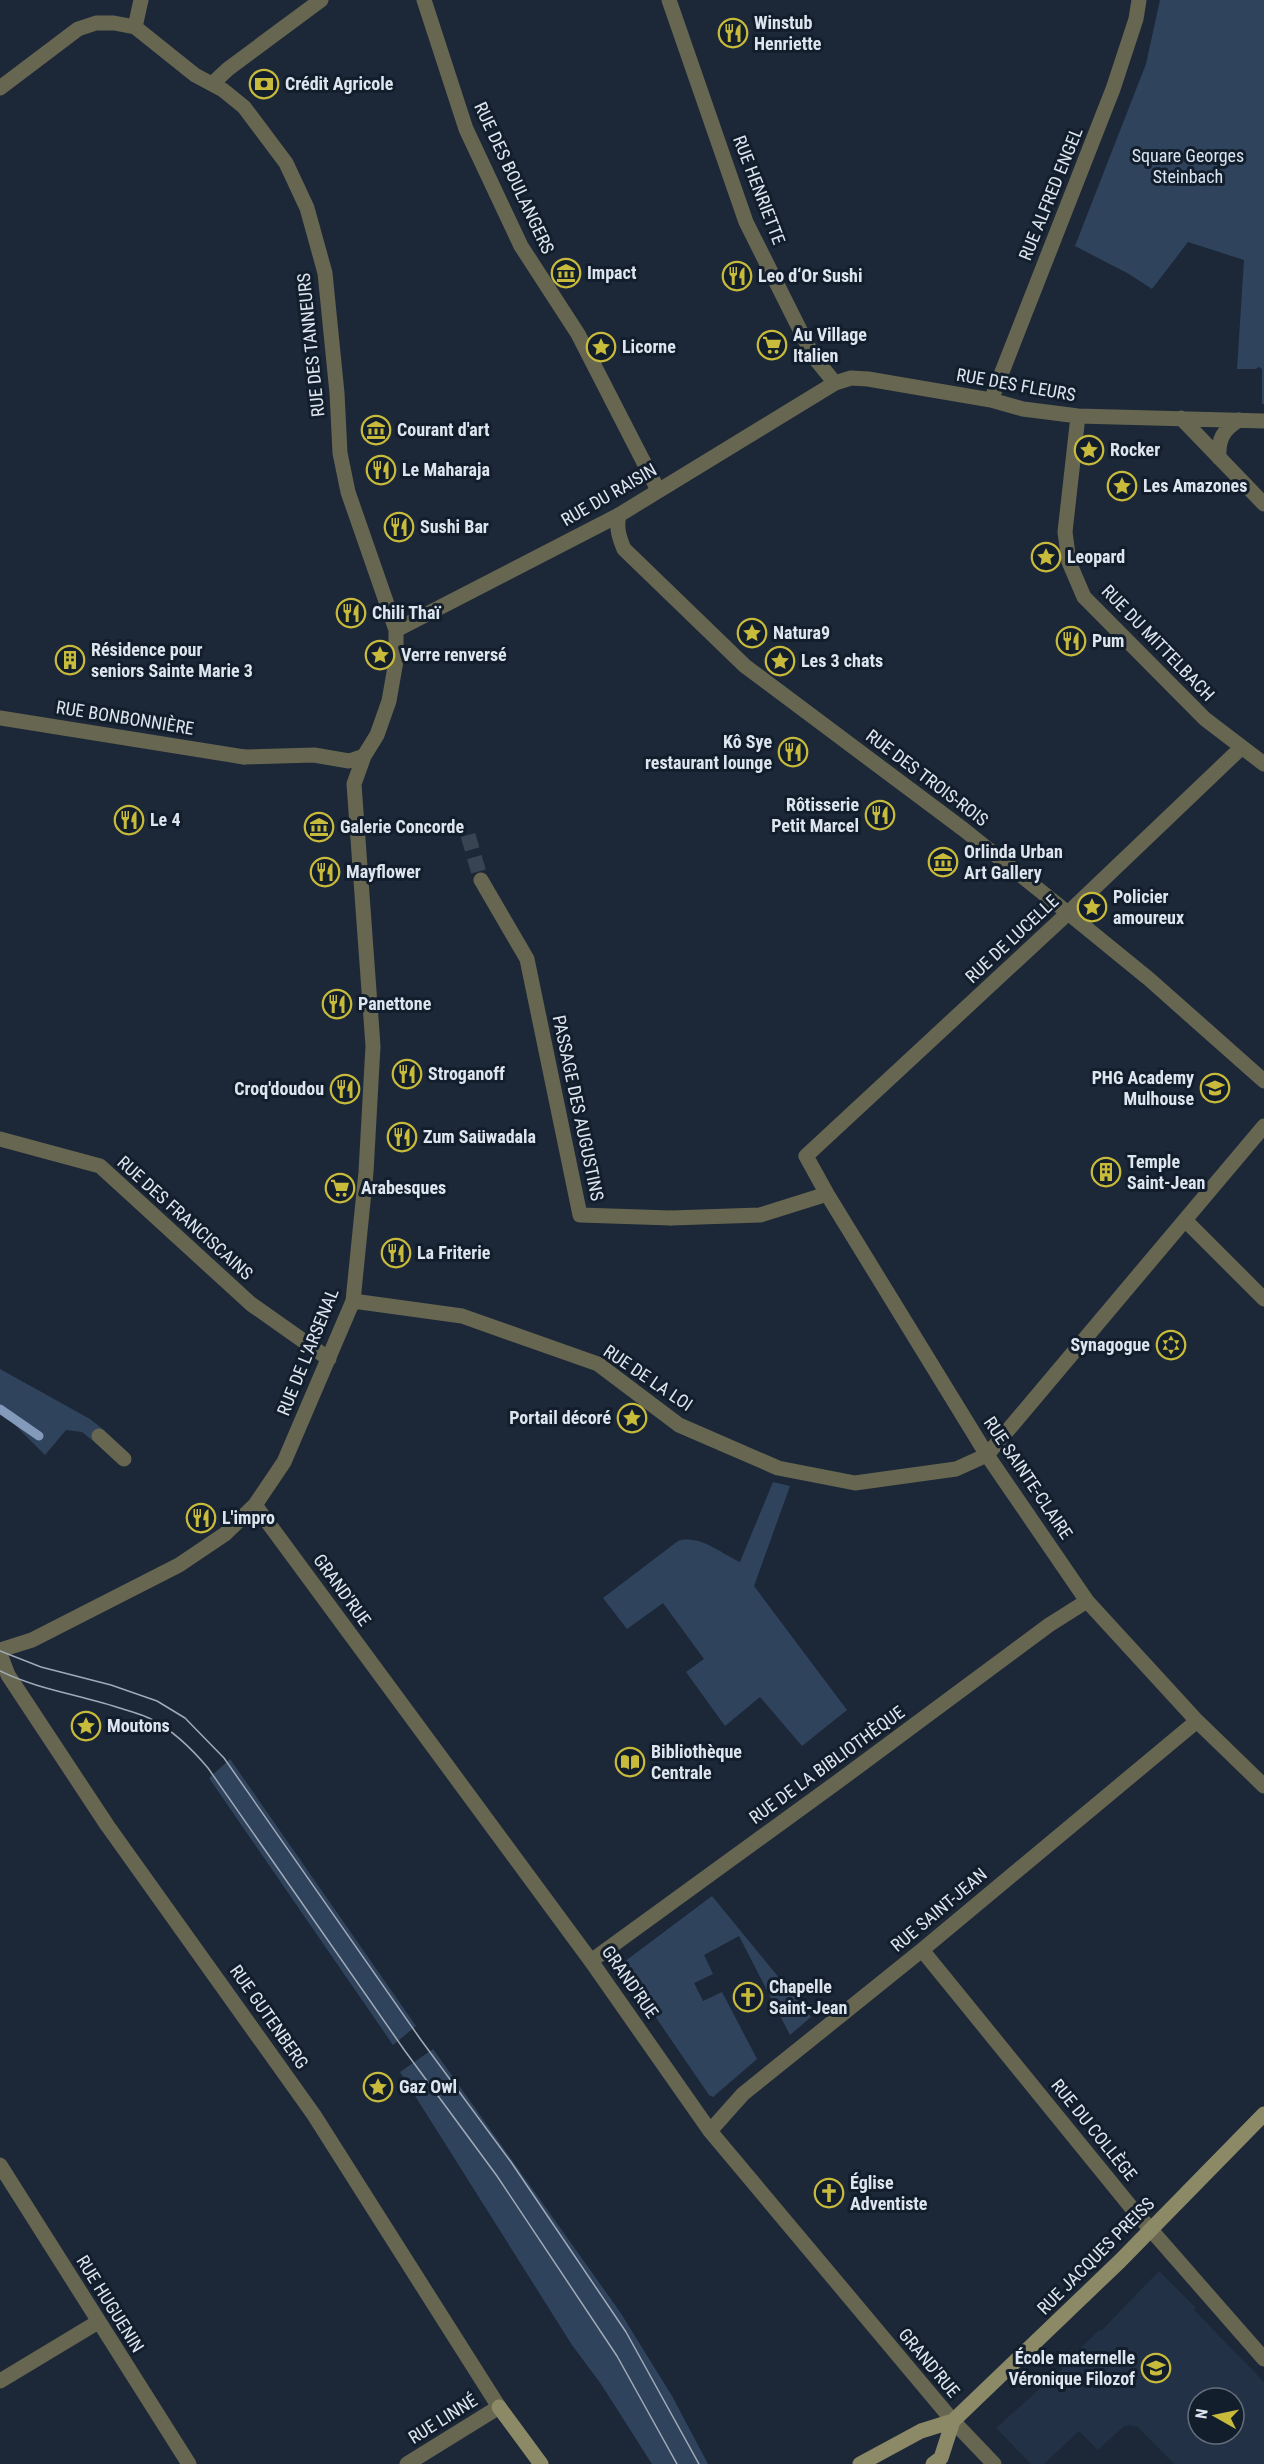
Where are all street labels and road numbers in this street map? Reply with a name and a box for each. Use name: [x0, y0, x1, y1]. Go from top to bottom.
street label: RUE DES BOULANGERS: [470, 99, 559, 257]
street label: RUE ALFRED ENGEL: [1014, 124, 1087, 263]
street label: RUE HENRIETTE: [729, 132, 790, 247]
street label: RUE DES TANNEURS: [293, 272, 328, 418]
street label: RUE DES FLEURS: [955, 364, 1077, 405]
street label: RUE DU RAISIN: [557, 459, 660, 530]
street label: RUE DU MITTELBACH: [1098, 580, 1219, 705]
street label: RUE BONBONNIÈRE: [55, 696, 196, 739]
street label: RUE DES TROIS-ROIS: [862, 725, 992, 830]
street label: RUE DE LUCELLE: [961, 890, 1063, 987]
street label: PASSAGE DES AUGUSTINS: [549, 1013, 608, 1203]
street label: RUE DES FRANCISCAINS: [113, 1151, 257, 1284]
street label: RUE DE L'ARSENAL: [272, 1285, 343, 1418]
street label: RUE DE LA LOI: [600, 1340, 697, 1415]
street label: RUE SAINTE-CLAIRE: [980, 1413, 1077, 1543]
street label: GRAND'RUE: [309, 1550, 376, 1630]
street label: RUE DE LA BIBLIOTHÈQUE: [745, 1701, 908, 1828]
street label: RUE SAINT-JEAN: [886, 1863, 991, 1956]
street label: GRAND'RUE: [598, 1941, 663, 2022]
street label: RUE GUTENBERG: [226, 1961, 313, 2073]
street label: RUE DU COLLÈGE: [1047, 2075, 1142, 2184]
street label: RUE JACQUES PREISS: [1033, 2193, 1158, 2318]
street label: RUE HUGUENIN: [72, 2251, 149, 2356]
street label: GRAND'RUE: [894, 2324, 964, 2402]
street label: RUE LINNÉ: [404, 2389, 481, 2448]

